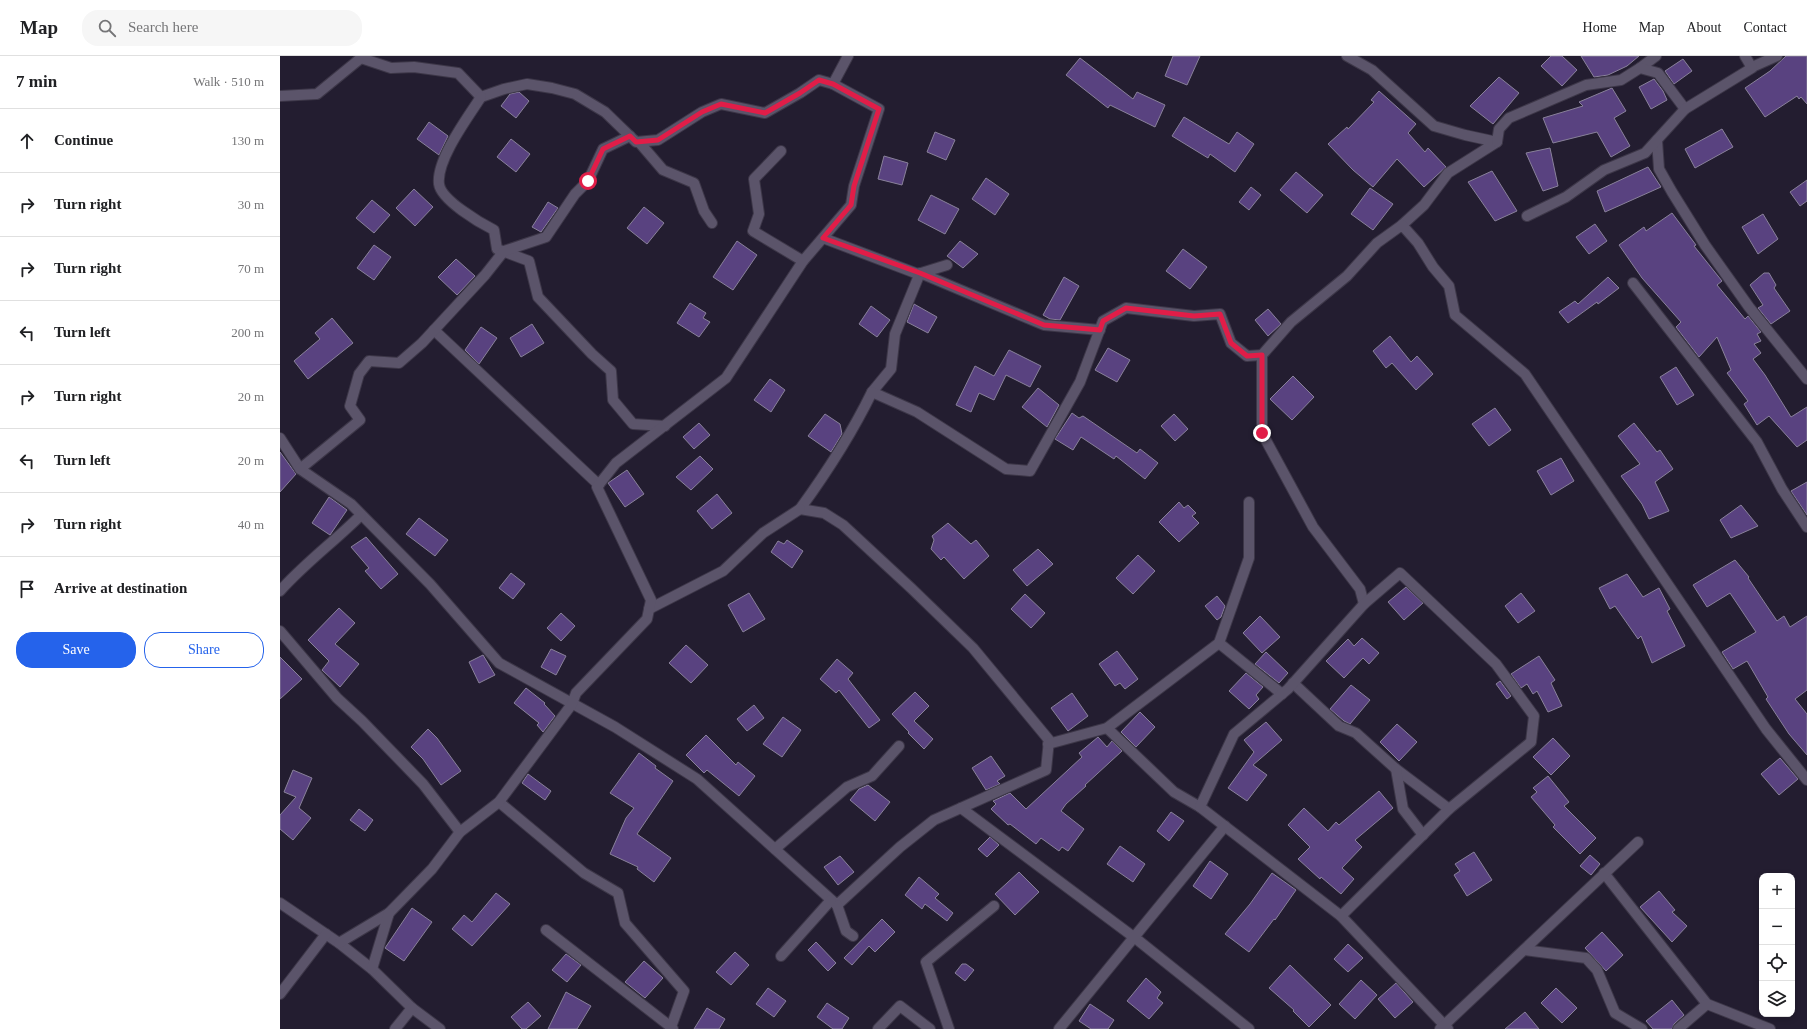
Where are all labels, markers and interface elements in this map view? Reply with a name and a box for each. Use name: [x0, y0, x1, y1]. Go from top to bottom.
search box: [82, 10, 362, 46]
text: Map: [20, 17, 58, 38]
icon: search: [96, 17, 118, 39]
text: Search here: [128, 19, 198, 35]
text: Home: [1583, 20, 1617, 35]
text: Map: [1639, 20, 1664, 35]
text: About: [1686, 20, 1721, 35]
text: Contact: [1743, 20, 1787, 35]
text: 7 min: [16, 72, 57, 91]
text: Walk · 510 m: [193, 74, 264, 89]
icon: ahead: [16, 130, 38, 152]
text: Continue: [54, 132, 113, 148]
text: 130 m: [231, 133, 264, 148]
route start: [579, 172, 597, 190]
icon: right: [16, 194, 38, 216]
text: Turn right: [54, 196, 121, 212]
text: 30 m: [238, 197, 264, 212]
icon: right: [16, 258, 38, 280]
text: Turn right: [54, 260, 121, 276]
text: 70 m: [238, 261, 264, 276]
icon: left: [16, 322, 38, 344]
text: Turn left: [54, 324, 111, 340]
text: 200 m: [231, 325, 264, 340]
icon: right: [16, 386, 38, 408]
text: Turn right: [54, 388, 121, 404]
text: 20 m: [238, 389, 264, 404]
route end: [1253, 424, 1271, 442]
icon: left: [16, 450, 38, 472]
text: Turn left: [54, 452, 111, 468]
text: 20 m: [238, 453, 264, 468]
icon: right: [16, 514, 38, 536]
text: Turn right: [54, 516, 121, 532]
text: 40 m: [238, 517, 264, 532]
icon: arrive: [16, 578, 38, 600]
text: Arrive at destination: [54, 580, 187, 596]
button: Save: [16, 632, 136, 668]
button: Share: [144, 632, 264, 668]
map controls: [1759, 873, 1795, 1017]
button: +: [1759, 873, 1795, 909]
button: −: [1759, 909, 1795, 945]
button: locate: [1759, 945, 1795, 981]
button: layers: [1759, 981, 1795, 1017]

